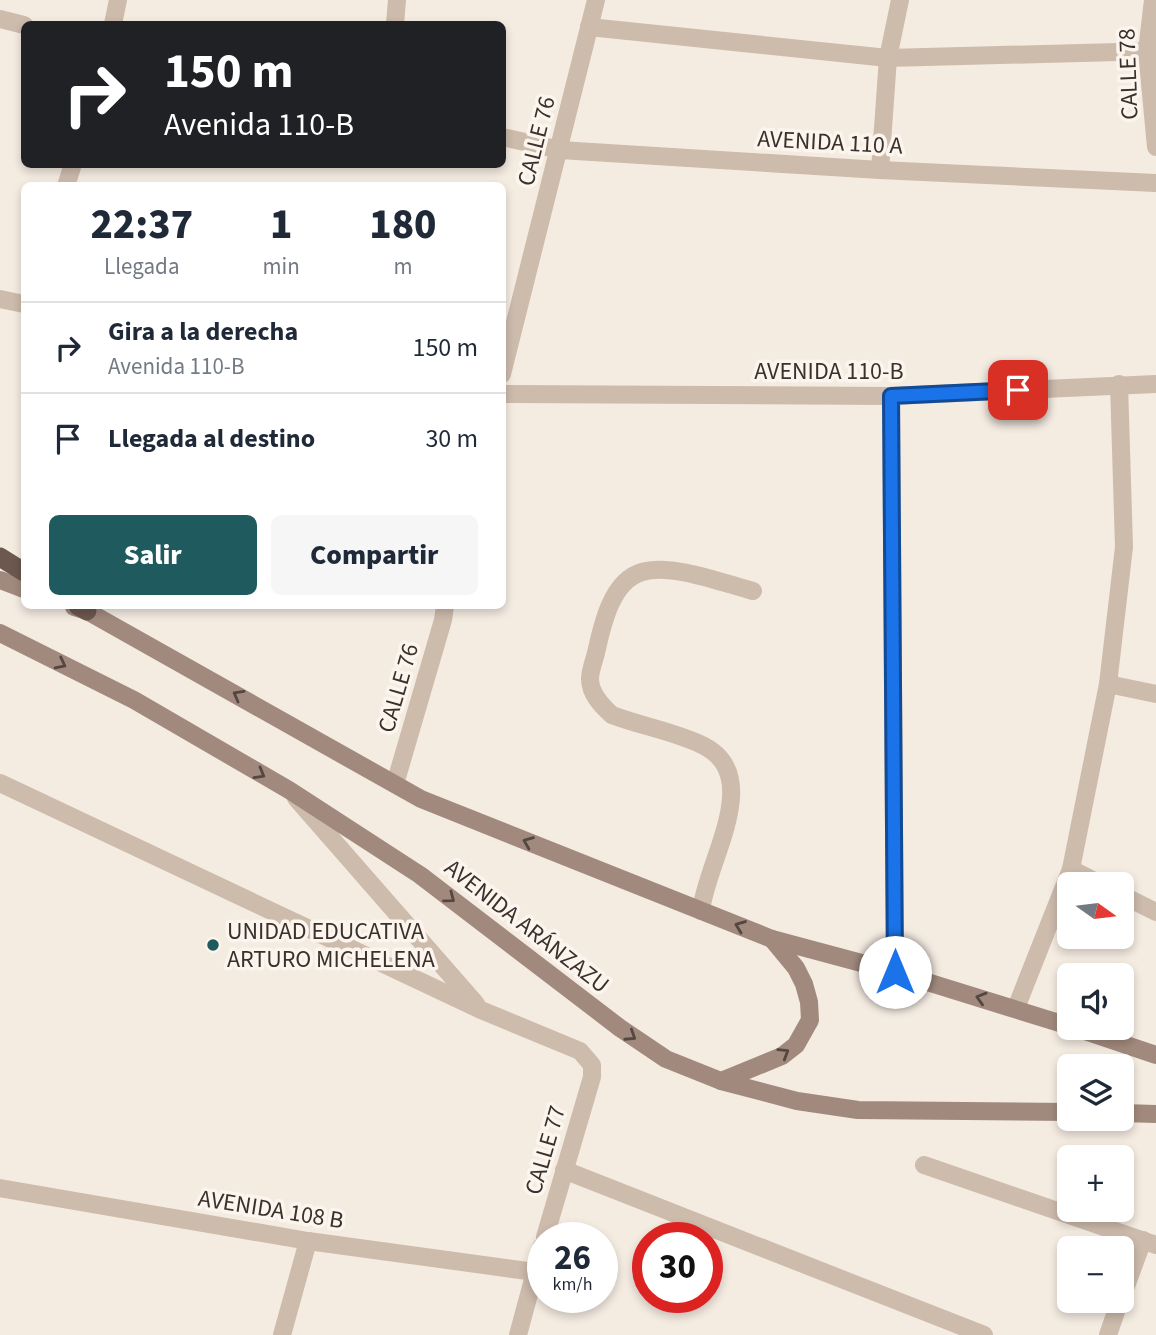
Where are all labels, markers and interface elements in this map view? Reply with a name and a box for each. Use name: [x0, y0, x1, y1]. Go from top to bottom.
street label: CALLE 78: [1109, 28, 1148, 120]
text: 150 m: [164, 37, 293, 107]
icon: right: [49, 49, 140, 140]
street label: CALLE 76: [508, 93, 565, 190]
text: Avenida 110-B: [164, 102, 354, 148]
street label: AVENIDA 110 A: [756, 121, 904, 164]
text: 22:37: [90, 195, 193, 255]
text: 1: [270, 195, 292, 255]
text: 180: [369, 195, 437, 255]
text: Llegada: [104, 250, 179, 283]
text: min: [263, 250, 300, 283]
text: m: [393, 250, 412, 283]
text: Gira a la derecha: [108, 313, 298, 350]
icon: right: [49, 329, 87, 367]
text: 150 m: [412, 329, 478, 366]
text: Avenida 110-B: [108, 350, 245, 383]
street label: AVENIDA 110-B: [754, 354, 904, 389]
pin: [988, 360, 1048, 420]
icon: arrive: [999, 371, 1037, 409]
icon: arrive: [49, 420, 87, 458]
text: Llegada al destino: [108, 420, 315, 457]
text: 30 m: [425, 420, 478, 457]
button: Salir: [49, 515, 257, 595]
button: Compartir: [271, 515, 478, 595]
street label: CALLE 76: [369, 639, 428, 737]
one-way arrow: [54, 655, 66, 669]
one-way arrow: [233, 690, 245, 704]
one-way arrow: [252, 765, 265, 778]
one-way arrow: [523, 836, 535, 850]
street label: AVENIDA ARÁNZAZU: [437, 851, 617, 1002]
north arrow: [1057, 872, 1134, 948]
map controls: [1057, 872, 1134, 1313]
one-way arrow: [443, 889, 455, 902]
place label: UNIDAD EDUCATIVA ARTURO MICHELENA: [227, 914, 435, 977]
one-way arrow: [734, 920, 746, 934]
position arrow: [858, 935, 932, 1009]
marker: UNIDAD EDUCATIVA ARTURO MICHELENA: [205, 937, 221, 953]
button: sound: [1057, 963, 1134, 1040]
one-way arrow: [975, 991, 987, 1006]
one-way arrow: [623, 1028, 636, 1040]
one-way arrow: [776, 1049, 789, 1062]
button: layers: [1057, 1054, 1134, 1131]
street label: CALLE 77: [516, 1101, 575, 1199]
button: +: [1057, 1145, 1134, 1222]
street label: AVENIDA 108 B: [196, 1181, 346, 1238]
speed limit sign: 30: [632, 1222, 723, 1313]
text: 26: [554, 1233, 591, 1283]
button: −: [1057, 1236, 1134, 1313]
text: km/h: [553, 1272, 592, 1297]

